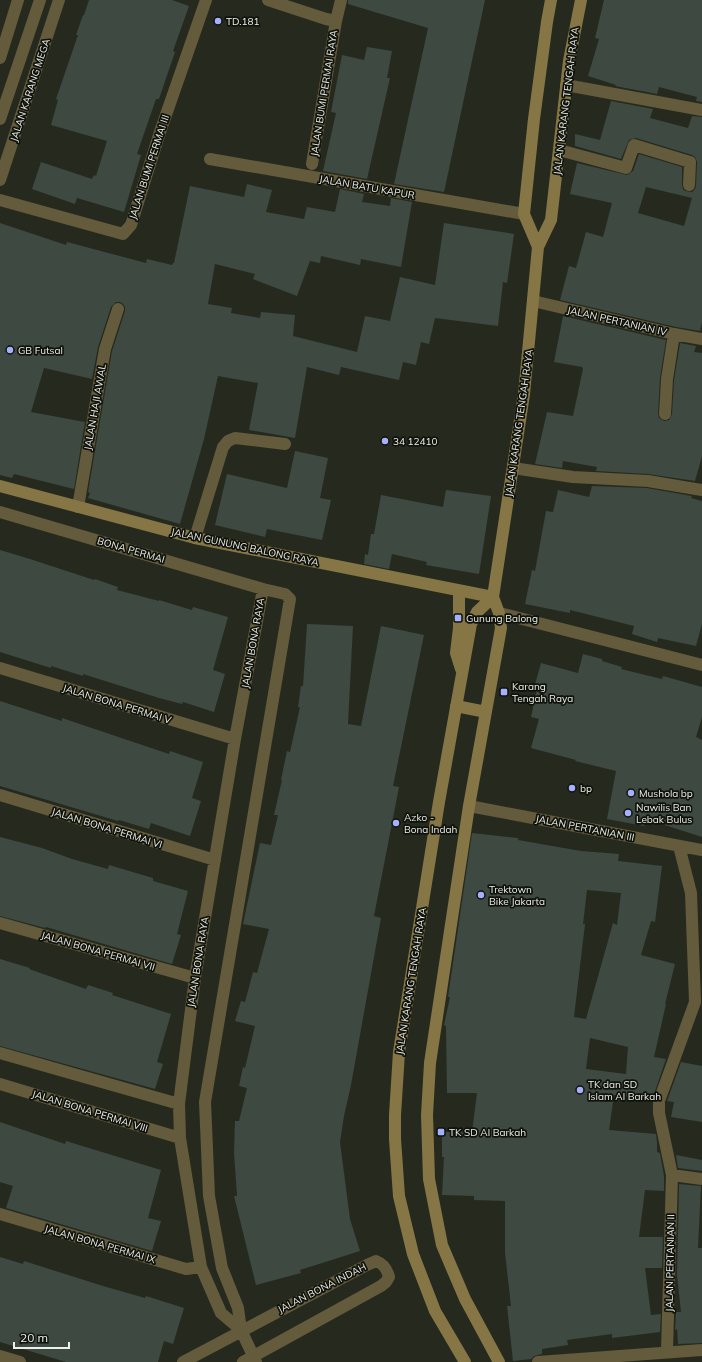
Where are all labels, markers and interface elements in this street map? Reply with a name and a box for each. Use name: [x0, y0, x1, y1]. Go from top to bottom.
place label: TD.181: [226, 15, 259, 28]
marker: TD.181: [213, 16, 223, 26]
street label: JALAN KARANG TENGAH RAYA: [550, 26, 582, 176]
street label: JALAN BUMI PERMAI RAYA: [308, 28, 341, 157]
street label: JALAN KARANG MEGA: [7, 36, 53, 143]
street label: JALAN BUMI PERMAI III: [126, 113, 172, 221]
street label: JALAN BATU KAPUR: [318, 172, 416, 202]
street label: JALAN PERTANIAN IV: [566, 303, 668, 339]
place label: GB Futsal: [18, 344, 63, 357]
marker: GB Futsal: [5, 345, 15, 355]
street label: JALAN KARANG TENGAH RAYA: [502, 348, 536, 498]
street label: JALAN HAJI AWAL: [81, 362, 109, 451]
place label: 34 12410: [393, 435, 438, 448]
marker: 34 12410: [380, 436, 390, 446]
street label: JALAN GUNUNG BALONG RAYA: [170, 525, 321, 569]
street label: BONA PERMAI: [96, 534, 166, 566]
street label: JALAN BONA RAYA: [239, 596, 267, 689]
place label: Gunung Balong: [466, 612, 538, 625]
marker: Gunung Balong: [453, 613, 463, 623]
place label: Karang Tengah Raya: [512, 680, 573, 705]
street label: JALAN BONA PERMAI V: [61, 681, 173, 727]
marker: Karang Tengah Raya: [499, 687, 509, 697]
place label: bp: [580, 782, 592, 795]
marker: bp: [567, 783, 577, 793]
place label: Mushola bp: [639, 787, 693, 800]
marker: Mushola bp: [626, 788, 636, 798]
place label: Nawilis Ban Lebak Bulus: [636, 801, 692, 826]
street label: JALAN BONA PERMAI VI: [50, 805, 164, 851]
marker: Nawilis Ban Lebak Bulus: [623, 808, 633, 818]
place label: Azko - Bona Indah: [404, 811, 457, 836]
street label: JALAN PERTANIAN III: [535, 812, 635, 844]
marker: Azko - Bona Indah: [391, 818, 401, 828]
place label: Trektown Bike Jakarta: [489, 883, 545, 908]
marker: Trektown Bike Jakarta: [476, 890, 486, 900]
street label: JALAN KARANG TENGAH RAYA: [393, 906, 429, 1056]
street label: JALAN BONA RAYA: [184, 915, 212, 1008]
street label: JALAN BONA PERMAI VII: [40, 929, 156, 973]
place label: TK dan SD Islam Al Barkah: [588, 1078, 661, 1103]
marker: TK dan SD Islam Al Barkah: [575, 1085, 585, 1095]
street label: JALAN BONA PERMAI VIII: [30, 1087, 150, 1135]
place label: TK SD Al Barkah: [449, 1126, 526, 1139]
marker: TK SD Al Barkah: [436, 1127, 446, 1137]
street label: JALAN PERTANIAN II: [663, 1214, 677, 1312]
street label: JALAN BONA PERMAI IX: [43, 1222, 157, 1266]
street label: JALAN BONA INDAH: [276, 1260, 368, 1316]
scale bar: [14, 1324, 69, 1350]
text: 20 m: [20, 1330, 48, 1345]

